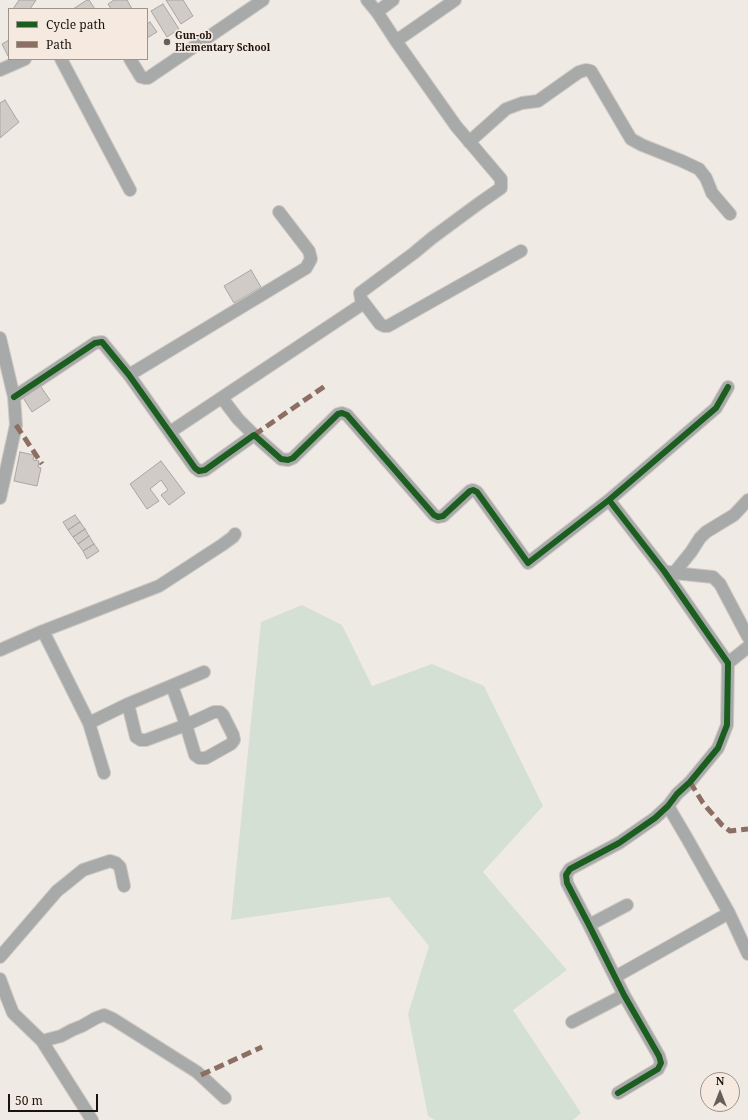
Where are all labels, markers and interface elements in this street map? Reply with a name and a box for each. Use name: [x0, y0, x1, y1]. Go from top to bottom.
legend: [8, 8, 148, 60]
text: Cycle path: [46, 16, 105, 33]
place label: Gun-ob Elementary School: [175, 30, 270, 54]
text: Path: [46, 36, 72, 53]
marker: Gun-ob Elementary School: [162, 37, 172, 47]
north arrow: [700, 1072, 740, 1112]
text: N: [716, 1073, 724, 1088]
scale bar: [10, 1086, 100, 1112]
text: 50 m: [15, 1092, 43, 1109]

